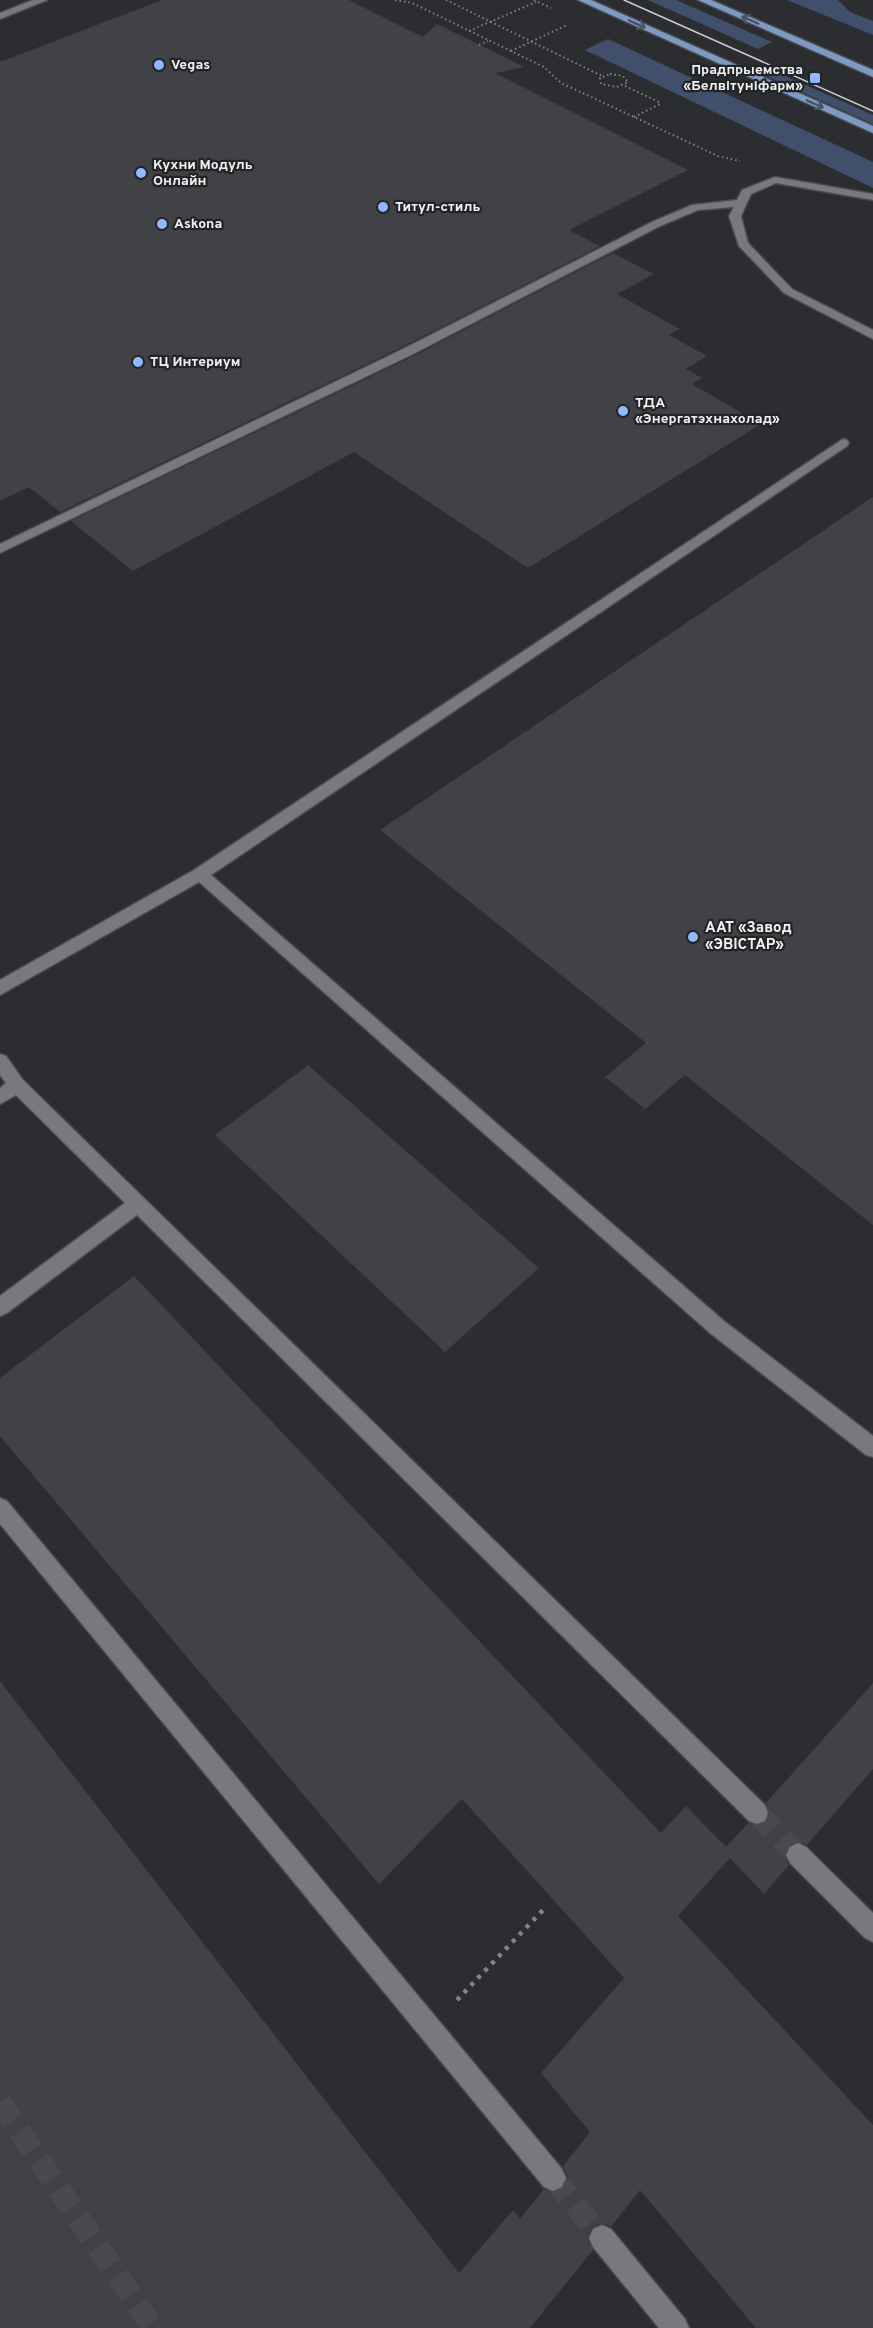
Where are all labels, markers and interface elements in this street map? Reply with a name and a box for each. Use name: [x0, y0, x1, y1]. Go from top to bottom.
one-way arrow: [742, 14, 760, 25]
one-way arrow: [627, 19, 645, 30]
place label: Vegas: [171, 57, 210, 74]
marker: Vegas: [152, 58, 166, 72]
place label: Прадпрыемства «Белвітуніфарм»: [683, 62, 803, 95]
marker: Прадпрыемства «Белвітуніфарм»: [808, 71, 822, 85]
one-way arrow: [805, 98, 823, 110]
place label: Кухни Модуль Онлайн: [153, 157, 253, 190]
marker: Кухни Модуль Онлайн: [134, 166, 148, 180]
place label: Титул-cтиль: [395, 199, 480, 216]
marker: Титул-cтиль: [376, 200, 390, 214]
place label: Askona: [174, 216, 222, 233]
marker: Askona: [155, 217, 169, 231]
place label: ТЦ Интериум: [150, 354, 240, 371]
marker: ТЦ Интериум: [131, 355, 145, 369]
place label: ТДА «Энергатэхнахолад»: [635, 395, 780, 428]
marker: ТДА «Энергатэхнахолад»: [616, 404, 630, 418]
place label: ААТ «Завод «ЭВІСТАР»: [705, 919, 792, 955]
marker: ААТ «Завод «ЭВІСТАР»: [686, 930, 700, 944]

